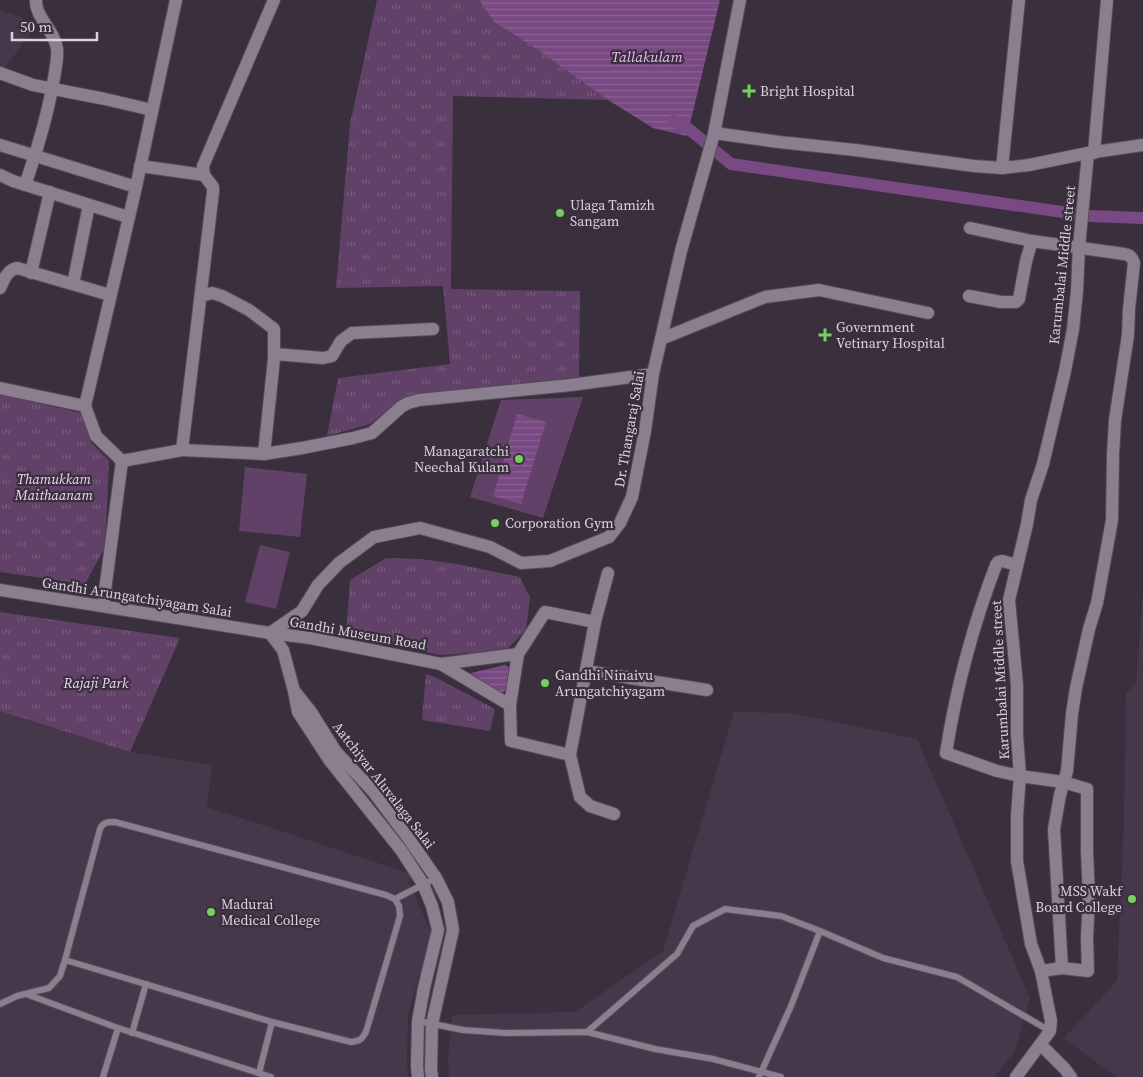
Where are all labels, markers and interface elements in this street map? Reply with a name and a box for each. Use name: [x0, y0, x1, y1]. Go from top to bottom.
scale bar: [12, 10, 98, 42]
text: 50 m: [20, 16, 52, 37]
water label: Tallakulam: [611, 46, 683, 67]
place label: Bright Hospital: [760, 81, 855, 101]
marker: Bright Hospital: [742, 84, 756, 98]
street label: Karumbalai Middle street: [1044, 184, 1080, 345]
place label: Ulaga Tamizh Sangam: [570, 195, 655, 231]
marker: Ulaga Tamizh Sangam: [554, 207, 566, 219]
place label: Government Vetinary Hospital: [836, 317, 945, 353]
marker: Government Vetinary Hospital: [818, 328, 832, 342]
street label: Dr. Thangaraj Salai: [609, 369, 649, 489]
place label: Managaratchi Neechal Kulam: [414, 441, 509, 477]
marker: Managaratchi Neechal Kulam: [513, 453, 525, 465]
park label: Thamukkam Maithaanam: [14, 469, 93, 505]
place label: Corporation Gym: [505, 513, 614, 533]
marker: Corporation Gym: [489, 517, 501, 529]
street label: Gandhi Arungatchiyagam Salai: [41, 572, 233, 622]
street label: Karumbalai Middle street: [986, 600, 1014, 760]
street label: Gandhi Museum Road: [288, 611, 428, 655]
place label: Gandhi Ninaivu Arungatchiyagam: [555, 665, 666, 701]
park label: Rajaji Park: [62, 673, 129, 693]
marker: Gandhi Ninaivu Arungatchiyagam: [539, 677, 551, 689]
street label: Aatchiyar Aluvalaga Salai: [328, 717, 440, 853]
place label: MSS Wakf Board College: [1035, 881, 1123, 917]
marker: MSS Wakf Board College: [1126, 893, 1138, 905]
place label: Madurai Medical College: [221, 894, 320, 930]
marker: Madurai Medical College: [205, 906, 217, 918]

